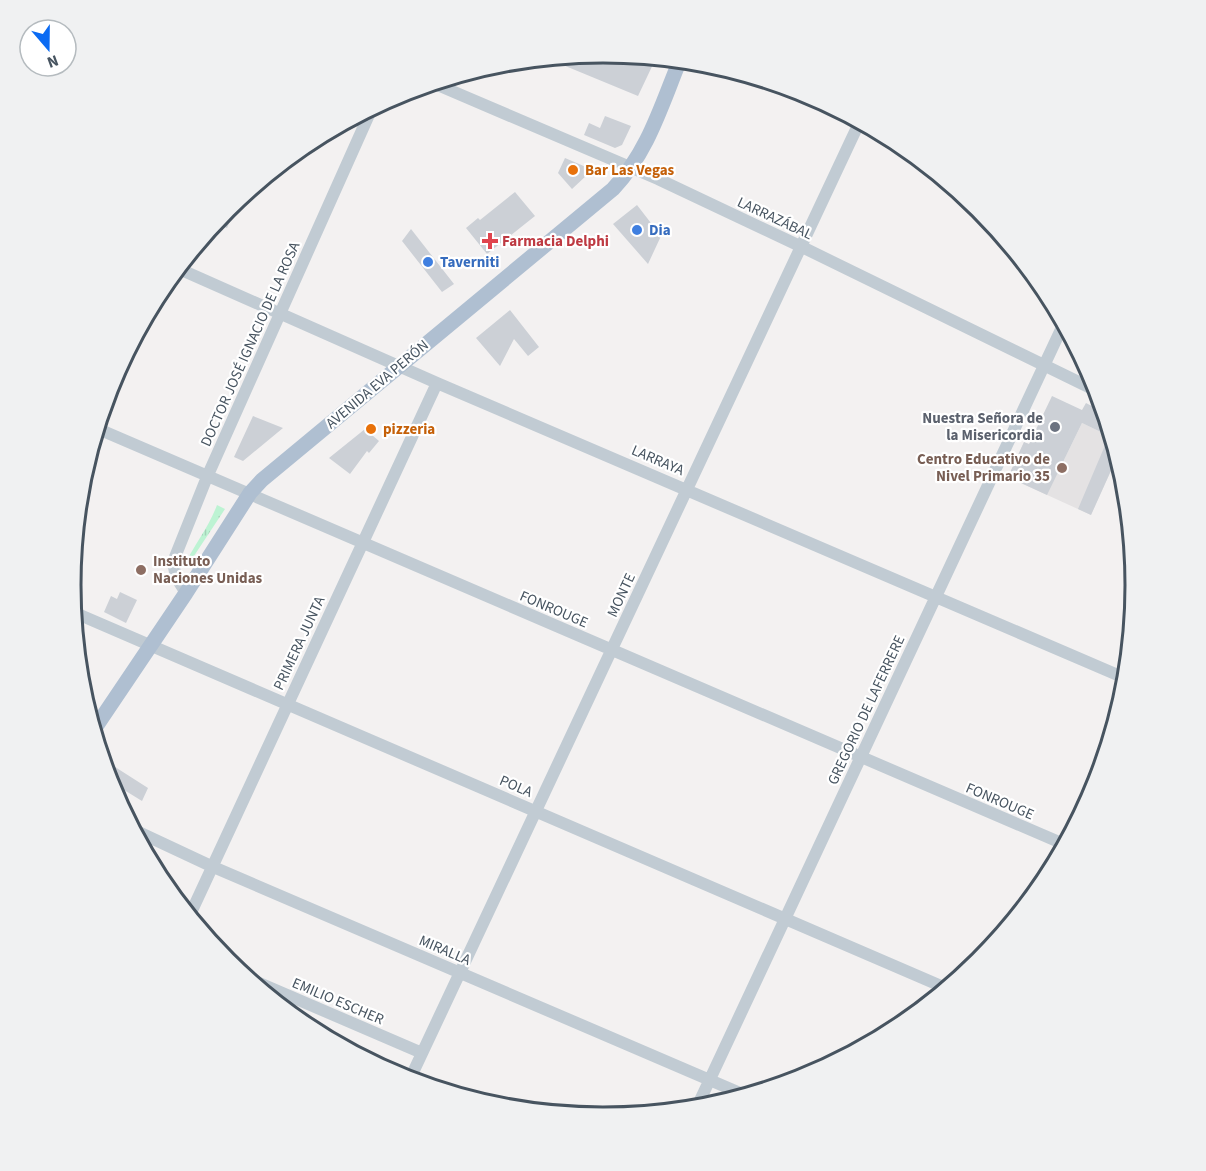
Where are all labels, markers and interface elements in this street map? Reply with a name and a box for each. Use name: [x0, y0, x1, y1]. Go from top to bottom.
north arrow: [18, 18, 78, 78]
text: N: [44, 49, 62, 73]
place label: Bar Las Vegas: [585, 160, 675, 181]
marker: Bar Las Vegas: [566, 163, 580, 177]
street label: LARRAZÁBAL: [734, 192, 816, 245]
place label: Dia: [649, 220, 671, 241]
marker: Dia: [630, 223, 644, 237]
place label: Farmacia Delphi: [502, 231, 609, 252]
marker: Farmacia Delphi: [483, 234, 497, 248]
street label: DOCTOR JOSÉ IGNACIO DE LA ROSA: [196, 238, 306, 450]
place label: Taverniti: [440, 252, 499, 273]
marker: Taverniti: [421, 255, 435, 269]
street label: AVENIDA EVA PERÓN: [321, 335, 433, 434]
place label: Nuestra Señora de la Misericordia: [922, 408, 1043, 446]
place label: pizzeria: [383, 419, 435, 440]
marker: Nuestra Señora de la Misericordia: [1048, 420, 1062, 434]
marker: pizzeria: [364, 422, 378, 436]
street label: LARRAYA: [628, 440, 688, 481]
place label: Centro Educativo de Nivel Primario 35: [917, 449, 1050, 487]
marker: Centro Educativo de Nivel Primario 35: [1055, 461, 1069, 475]
place label: Instituto Naciones Unidas: [153, 551, 263, 589]
marker: Instituto Naciones Unidas: [134, 563, 148, 577]
street label: MONTE: [602, 570, 641, 621]
street label: FONROUGE: [516, 586, 591, 633]
street label: PRIMERA JUNTA: [268, 592, 331, 694]
street label: GREGORIO DE LAFERRERE: [823, 632, 910, 788]
street label: POLA: [496, 770, 536, 803]
street label: FONROUGE: [962, 778, 1037, 825]
street label: MIRALLA: [416, 930, 475, 971]
street label: EMILIO ESCHER: [289, 973, 387, 1030]

